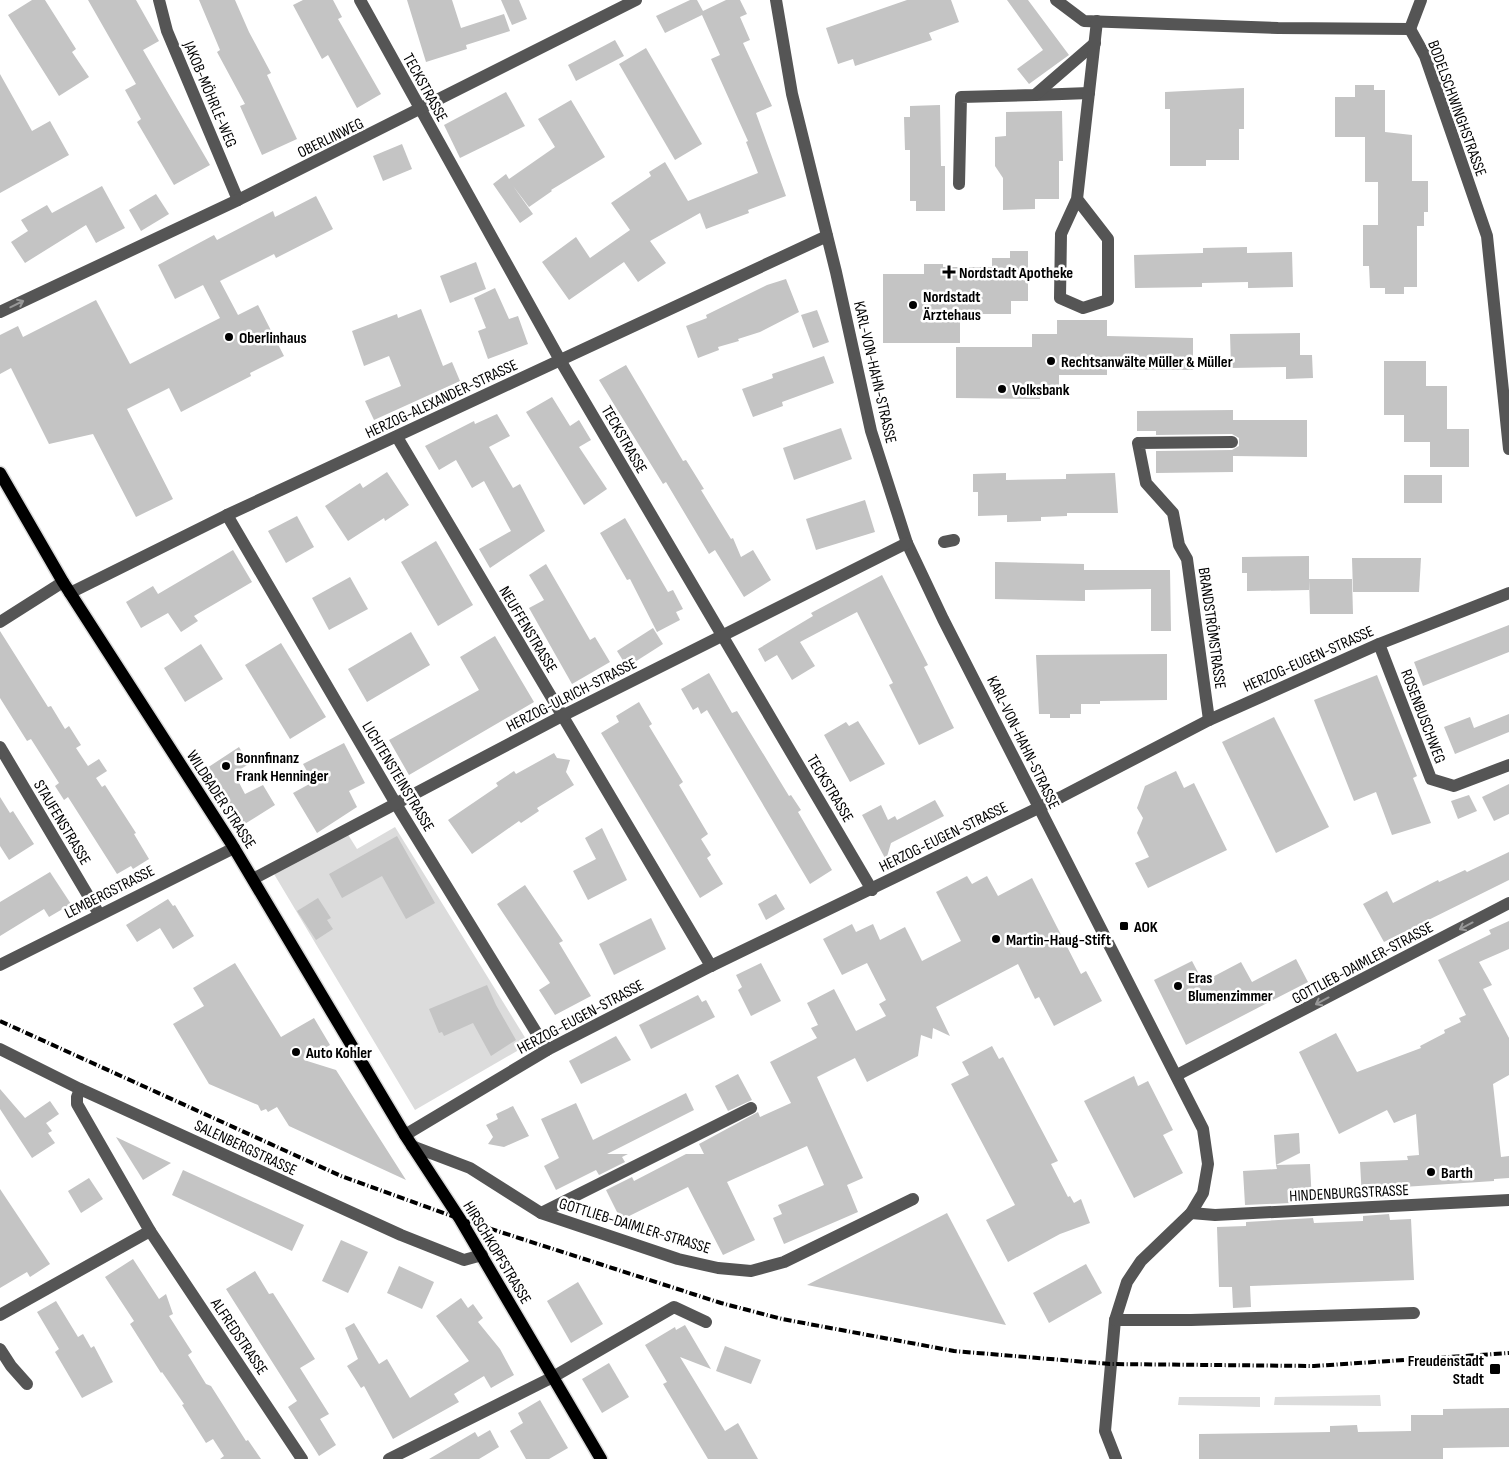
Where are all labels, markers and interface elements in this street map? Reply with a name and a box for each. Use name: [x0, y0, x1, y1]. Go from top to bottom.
street label: JAKOB-MÖHRLE-WEG: [178, 38, 241, 151]
street label: BODELSCHWINGHSTRASSE: [1423, 38, 1490, 179]
street label: TECKSTRASSE: [398, 50, 451, 125]
street label: OBERLINWEG: [295, 114, 367, 162]
place label: Nordstadt Apotheke: [959, 264, 1073, 283]
marker: Nordstadt Apotheke: [943, 266, 955, 278]
place label: Nordstadt Ärztehaus: [922, 288, 981, 325]
one-way arrow: [9, 299, 24, 308]
street label: KARL-VON-HAHN-STRASSE: [849, 299, 900, 445]
marker: Nordstadt Ärztehaus: [907, 299, 919, 311]
place label: Oberlinhaus: [239, 329, 307, 348]
marker: Oberlinhaus: [223, 331, 235, 343]
place label: Rechtsanwälte Müller & Müller: [1061, 353, 1233, 372]
marker: Rechtsanwälte Müller & Müller: [1045, 355, 1057, 367]
street label: HERZOG-ALEXANDER-STRASSE: [363, 356, 521, 443]
place label: Volksbank: [1012, 381, 1070, 400]
marker: Volksbank: [996, 383, 1008, 395]
street label: TECKSTRASSE: [597, 402, 651, 477]
street label: BRANDSTRÖMSTRASSE: [1194, 566, 1229, 690]
street label: NEUFFENSTRASSE: [494, 583, 561, 676]
street label: HERZOG-EUGEN-STRASSE: [1240, 622, 1377, 697]
street label: HERZOG-ULRICH-STRASSE: [503, 654, 640, 736]
street label: ROSENBUSCHWEG: [1396, 667, 1449, 766]
street label: KARL-VON-HAHN-STRASSE: [982, 673, 1063, 812]
street label: LICHTENSTEINSTRASSE: [357, 718, 438, 835]
street label: WILDBADER STRASSE: [182, 747, 260, 852]
place label: Bonnfinanz Frank Henninger: [236, 749, 329, 786]
street label: TECKSTRASSE: [802, 752, 857, 826]
marker: Bonnfinanz Frank Henninger: [220, 760, 232, 772]
street label: STAUFENSTRASSE: [29, 777, 94, 869]
street label: HERZOG-EUGEN-STRASSE: [876, 798, 1011, 877]
street label: LEMBERGSTRASSE: [62, 862, 158, 923]
place label: AOK: [1133, 918, 1158, 937]
street label: GOTTLIEB-DAIMLER-STRASSE: [1289, 918, 1437, 1009]
marker: AOK: [1118, 920, 1130, 932]
one-way arrow: [1459, 922, 1474, 931]
place label: Martin-Haug-Stift: [1006, 931, 1111, 950]
marker: Martin-Haug-Stift: [990, 933, 1002, 945]
place label: Eras Blumenzimmer: [1188, 969, 1273, 1006]
street label: HERZOG-EUGEN-STRASSE: [514, 976, 647, 1059]
marker: Eras Blumenzimmer: [1172, 980, 1184, 992]
one-way arrow: [1315, 997, 1330, 1006]
place label: Auto Kohler: [305, 1044, 372, 1063]
marker: Auto Kohler: [290, 1046, 302, 1058]
street label: SALENBERGSTRASSE: [191, 1116, 300, 1180]
place label: Barth: [1441, 1164, 1473, 1183]
marker: Barth: [1425, 1166, 1437, 1178]
street label: HINDENBURGSTRASSE: [1289, 1181, 1409, 1206]
street label: GOTTLIEB-DAIMLER-STRASSE: [557, 1194, 713, 1259]
street label: HIRSCHKOPFSTRASSE: [459, 1198, 535, 1308]
street label: ALFREDSTRASSE: [206, 1294, 271, 1379]
place label: Freudenstadt Stadt: [1408, 1352, 1484, 1389]
marker: Freudenstadt Stadt: [1488, 1362, 1502, 1376]

